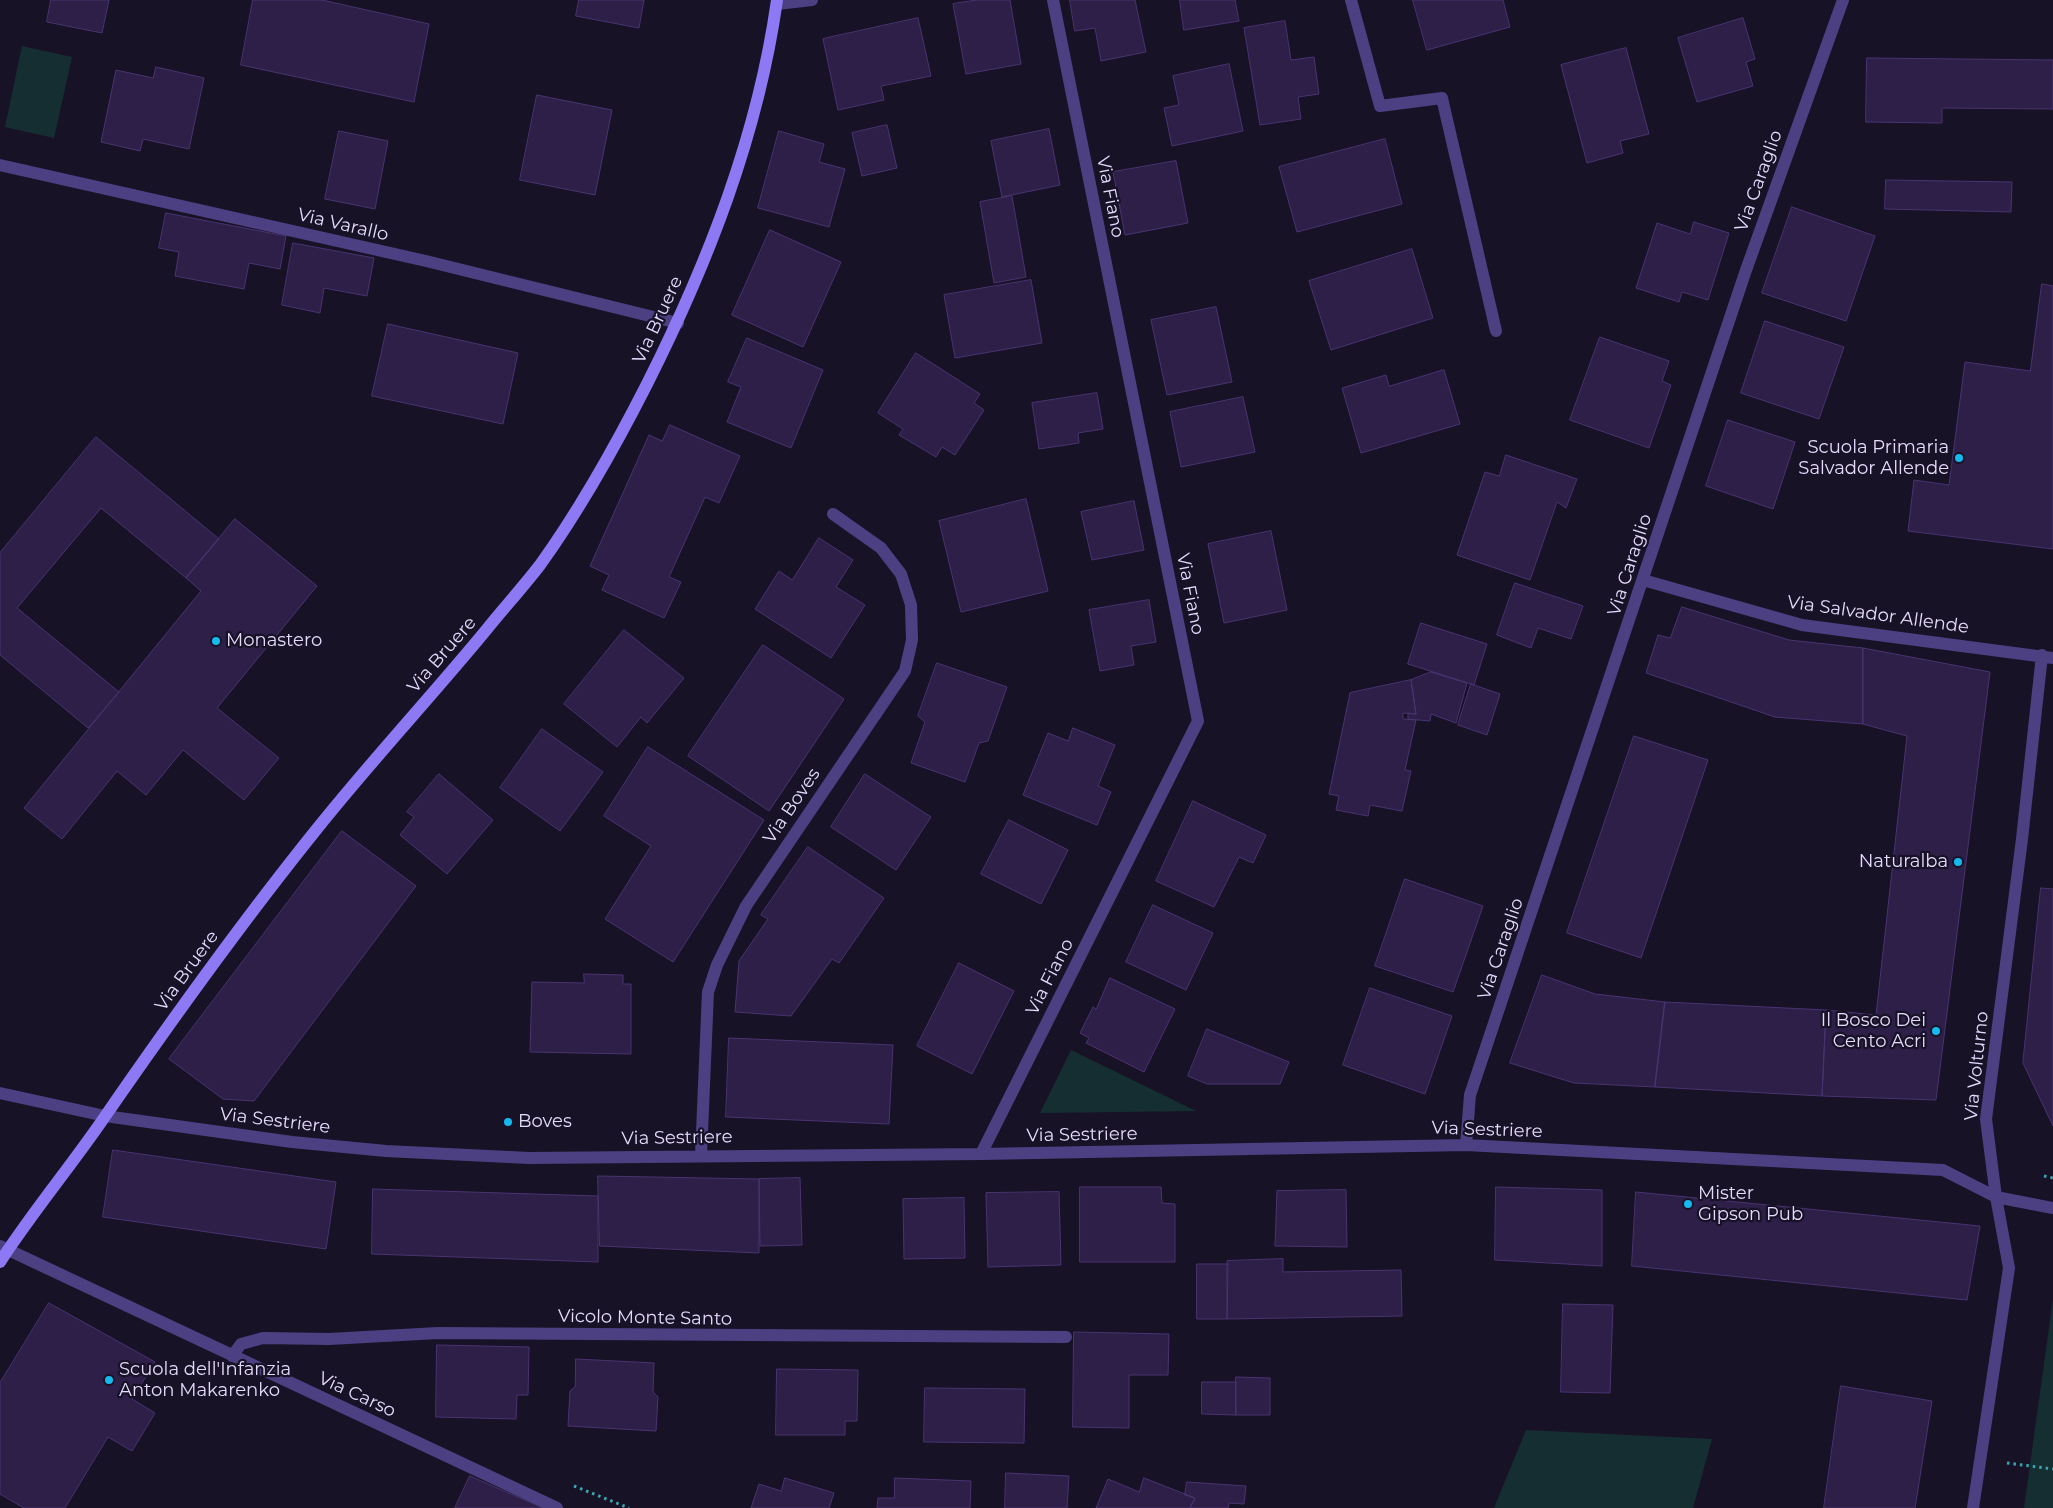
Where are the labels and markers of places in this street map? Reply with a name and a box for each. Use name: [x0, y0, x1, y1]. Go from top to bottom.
place label: Scuola Primaria Salvador Allende: [1798, 437, 1949, 479]
marker: Scuola Primaria Salvador Allende: [1953, 452, 1965, 464]
place label: Monastero: [226, 630, 322, 652]
marker: Monastero: [210, 635, 222, 647]
place label: Naturalba: [1859, 851, 1948, 873]
marker: Naturalba: [1952, 856, 1964, 868]
place label: Il Bosco Dei Cento Acri: [1821, 1010, 1926, 1052]
marker: Il Bosco Dei Cento Acri: [1930, 1025, 1942, 1037]
place label: Boves: [518, 1111, 572, 1133]
marker: Boves: [502, 1116, 514, 1128]
place label: Mister Gipson Pub: [1698, 1183, 1803, 1226]
marker: Mister Gipson Pub: [1682, 1198, 1694, 1210]
place label: Scuola dell'Infanzia Anton Makarenko: [119, 1359, 291, 1402]
marker: Scuola dell'Infanzia Anton Makarenko: [103, 1374, 115, 1386]

